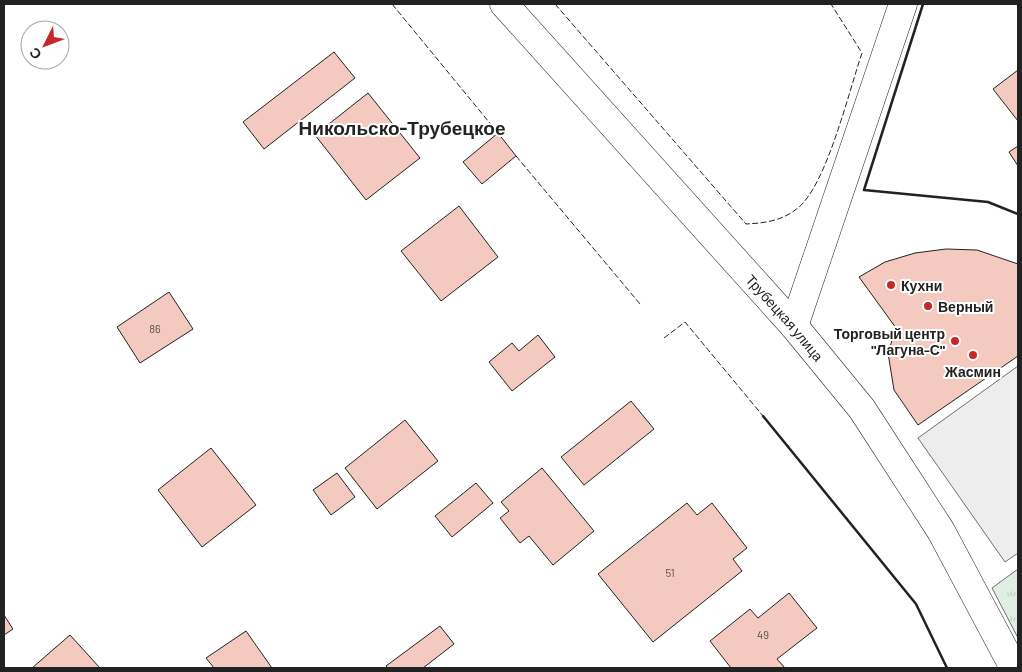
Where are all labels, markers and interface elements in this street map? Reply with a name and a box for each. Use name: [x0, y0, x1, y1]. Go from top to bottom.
north arrow: [20, 20, 70, 70]
text: С: [25, 45, 45, 63]
district label: Никольско-Трубецкое: [299, 116, 505, 139]
street label: Трубецкая улица: [743, 270, 828, 364]
place label: Кухни: [901, 277, 942, 294]
marker: Кухни: [885, 279, 897, 291]
place label: Верный: [938, 298, 993, 315]
marker: Верный: [922, 300, 934, 312]
house number: 86: [149, 322, 161, 335]
place label: Торговый центр "Лагуна-С": [834, 325, 945, 358]
marker: Торговый центр "Лагуна-С": [949, 335, 961, 347]
marker: Жасмин: [967, 349, 979, 361]
place label: Жасмин: [944, 363, 1001, 380]
house number: 51: [665, 566, 675, 579]
house number: 49: [757, 628, 769, 641]

